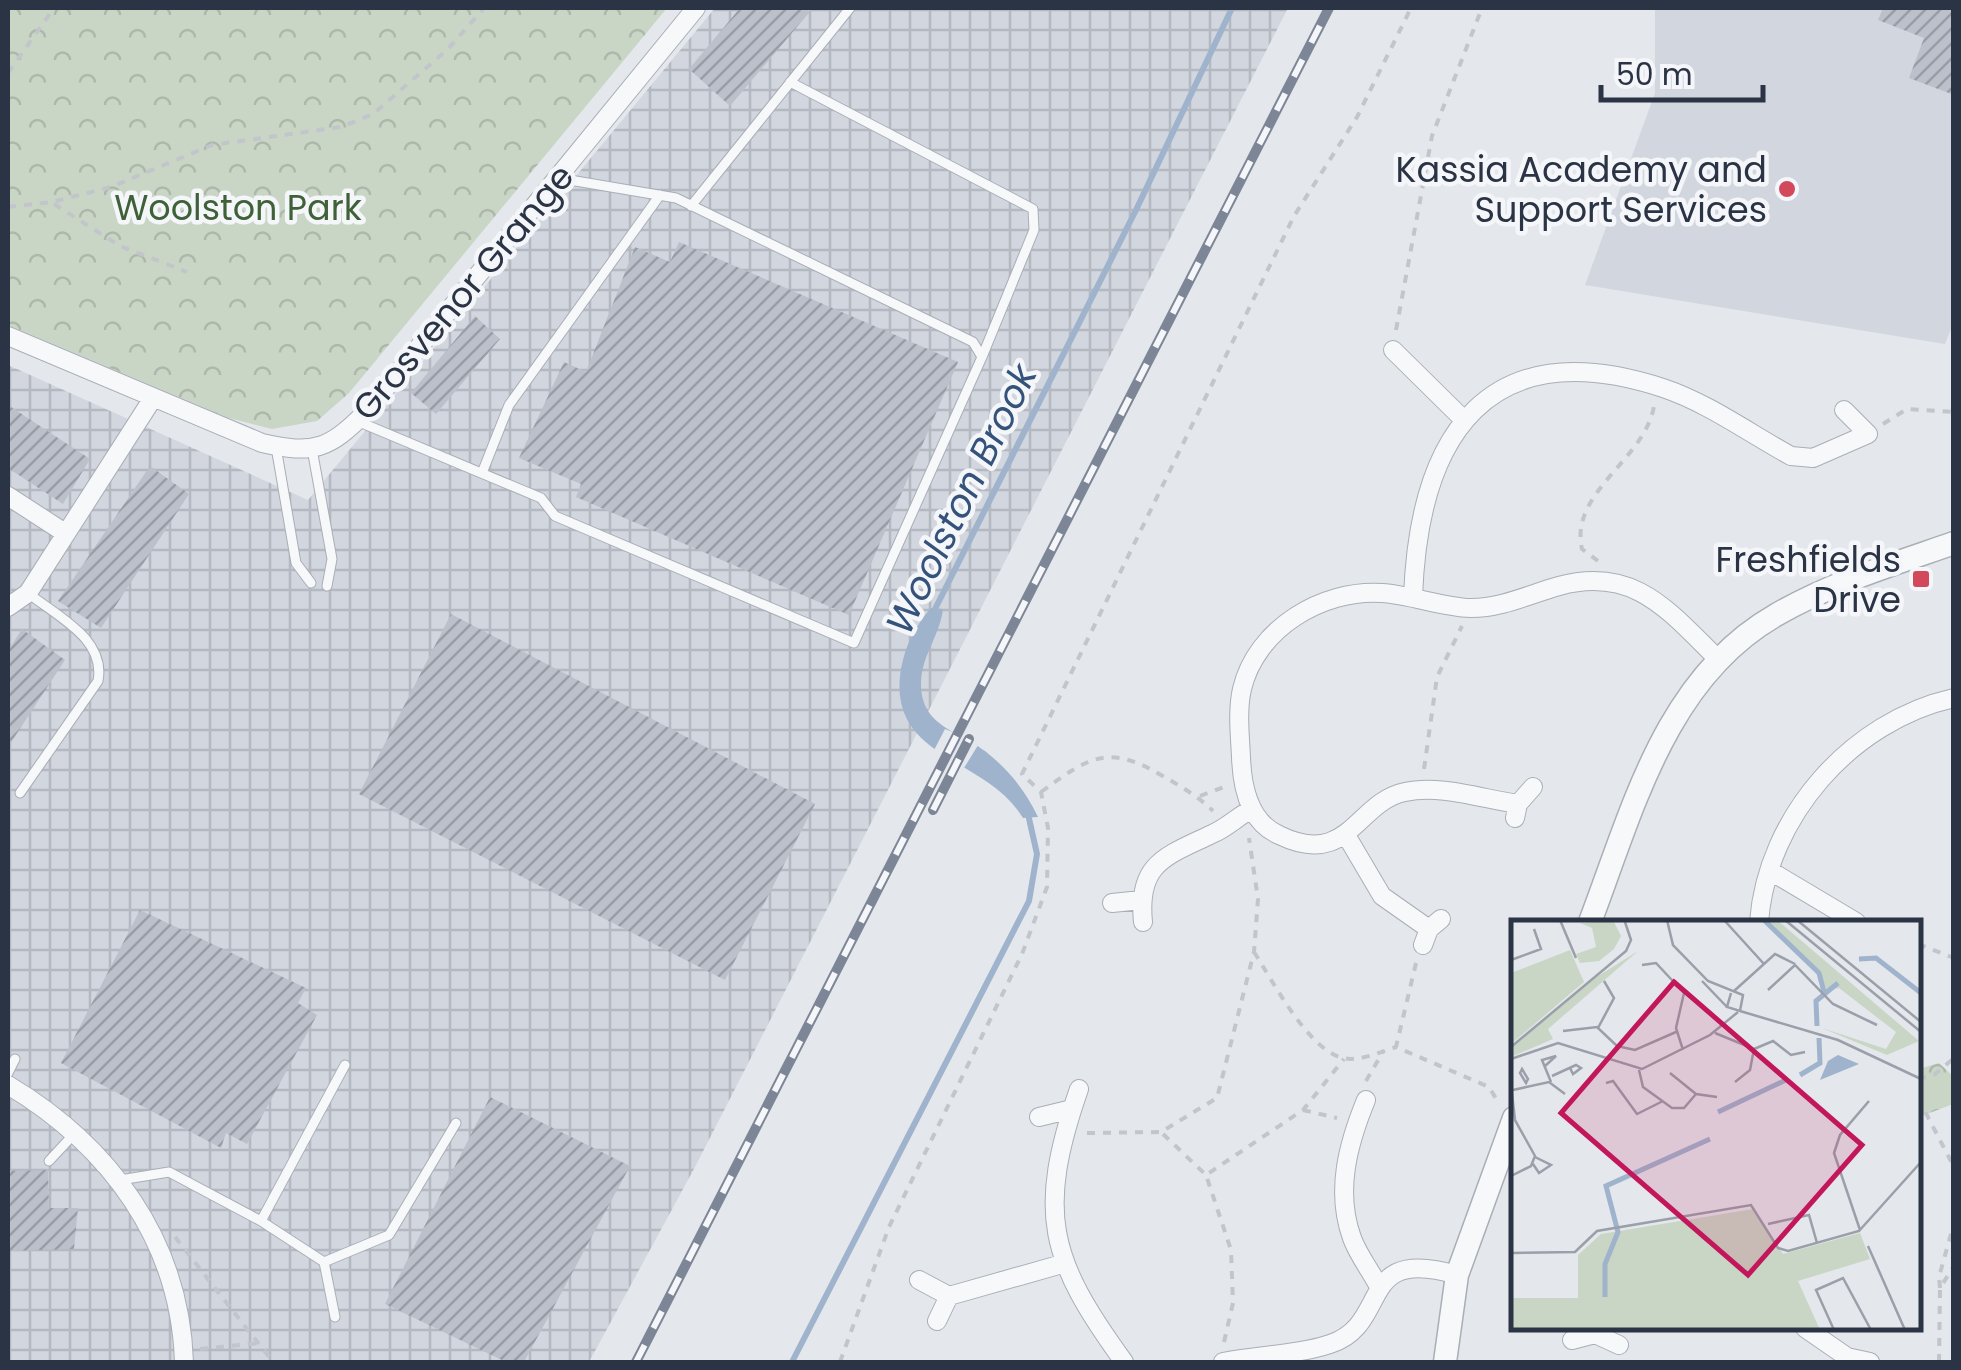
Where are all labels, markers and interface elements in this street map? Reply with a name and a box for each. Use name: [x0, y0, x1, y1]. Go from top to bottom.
scale bar: [1601, 40, 1764, 102]
text: 50 m: [1616, 53, 1693, 96]
place label: Kassia Academy and Support Services: [1396, 145, 1767, 234]
street label: Grosvenor Grange: [341, 153, 585, 431]
marker: Kassia Academy and Support Services: [1776, 178, 1798, 200]
park label: Woolston Park: [114, 183, 362, 232]
water label: Woolston Brook: [873, 354, 1050, 643]
place label: Freshfields Drive: [1716, 535, 1901, 624]
marker: Freshfields Drive: [1910, 568, 1932, 590]
inset map: [1511, 920, 1921, 1330]

